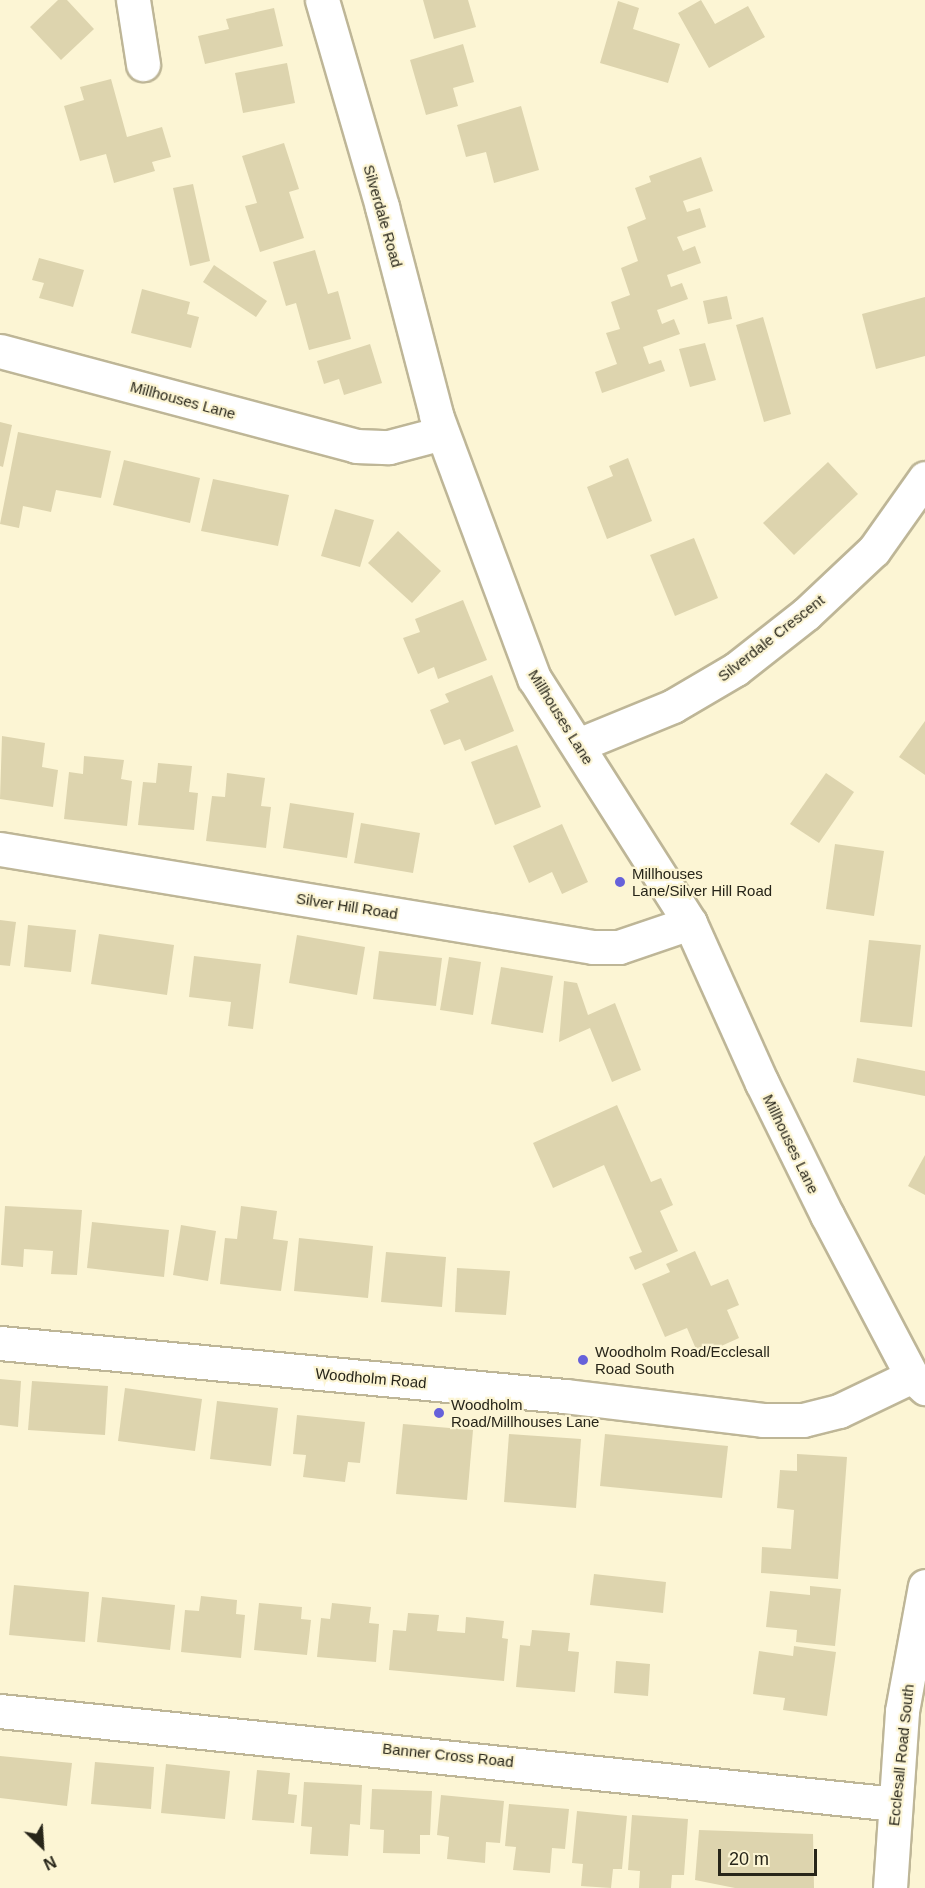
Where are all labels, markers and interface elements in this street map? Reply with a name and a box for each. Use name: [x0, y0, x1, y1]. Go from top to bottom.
street label: Silverdale Road: [360, 163, 406, 269]
street label: Millhouses Lane: [128, 377, 238, 423]
street label: Silverdale Crescent: [714, 591, 828, 685]
street label: Millhouses Lane: [525, 666, 597, 768]
place label: Millhouses Lane/Silver Hill Road: [632, 864, 772, 899]
marker: Millhouses Lane/Silver Hill Road: [613, 875, 627, 889]
street label: Silver Hill Road: [295, 889, 399, 923]
street label: Millhouses Lane: [759, 1091, 823, 1197]
place label: Woodholm Road/Ecclesall Road South: [595, 1342, 770, 1377]
marker: Woodholm Road/Ecclesall Road South: [576, 1353, 590, 1367]
street label: Woodholm Road: [315, 1364, 427, 1392]
place label: Woodholm Road/Millhouses Lane: [451, 1395, 599, 1430]
marker: Woodholm Road/Millhouses Lane: [432, 1406, 446, 1420]
street label: Ecclesall Road South: [885, 1683, 917, 1827]
street label: Banner Cross Road: [382, 1739, 514, 1771]
north arrow: [12, 1816, 72, 1876]
scale bar: [721, 1837, 820, 1875]
text: 20 m: [729, 1849, 769, 1869]
text: N: [41, 1853, 59, 1873]

